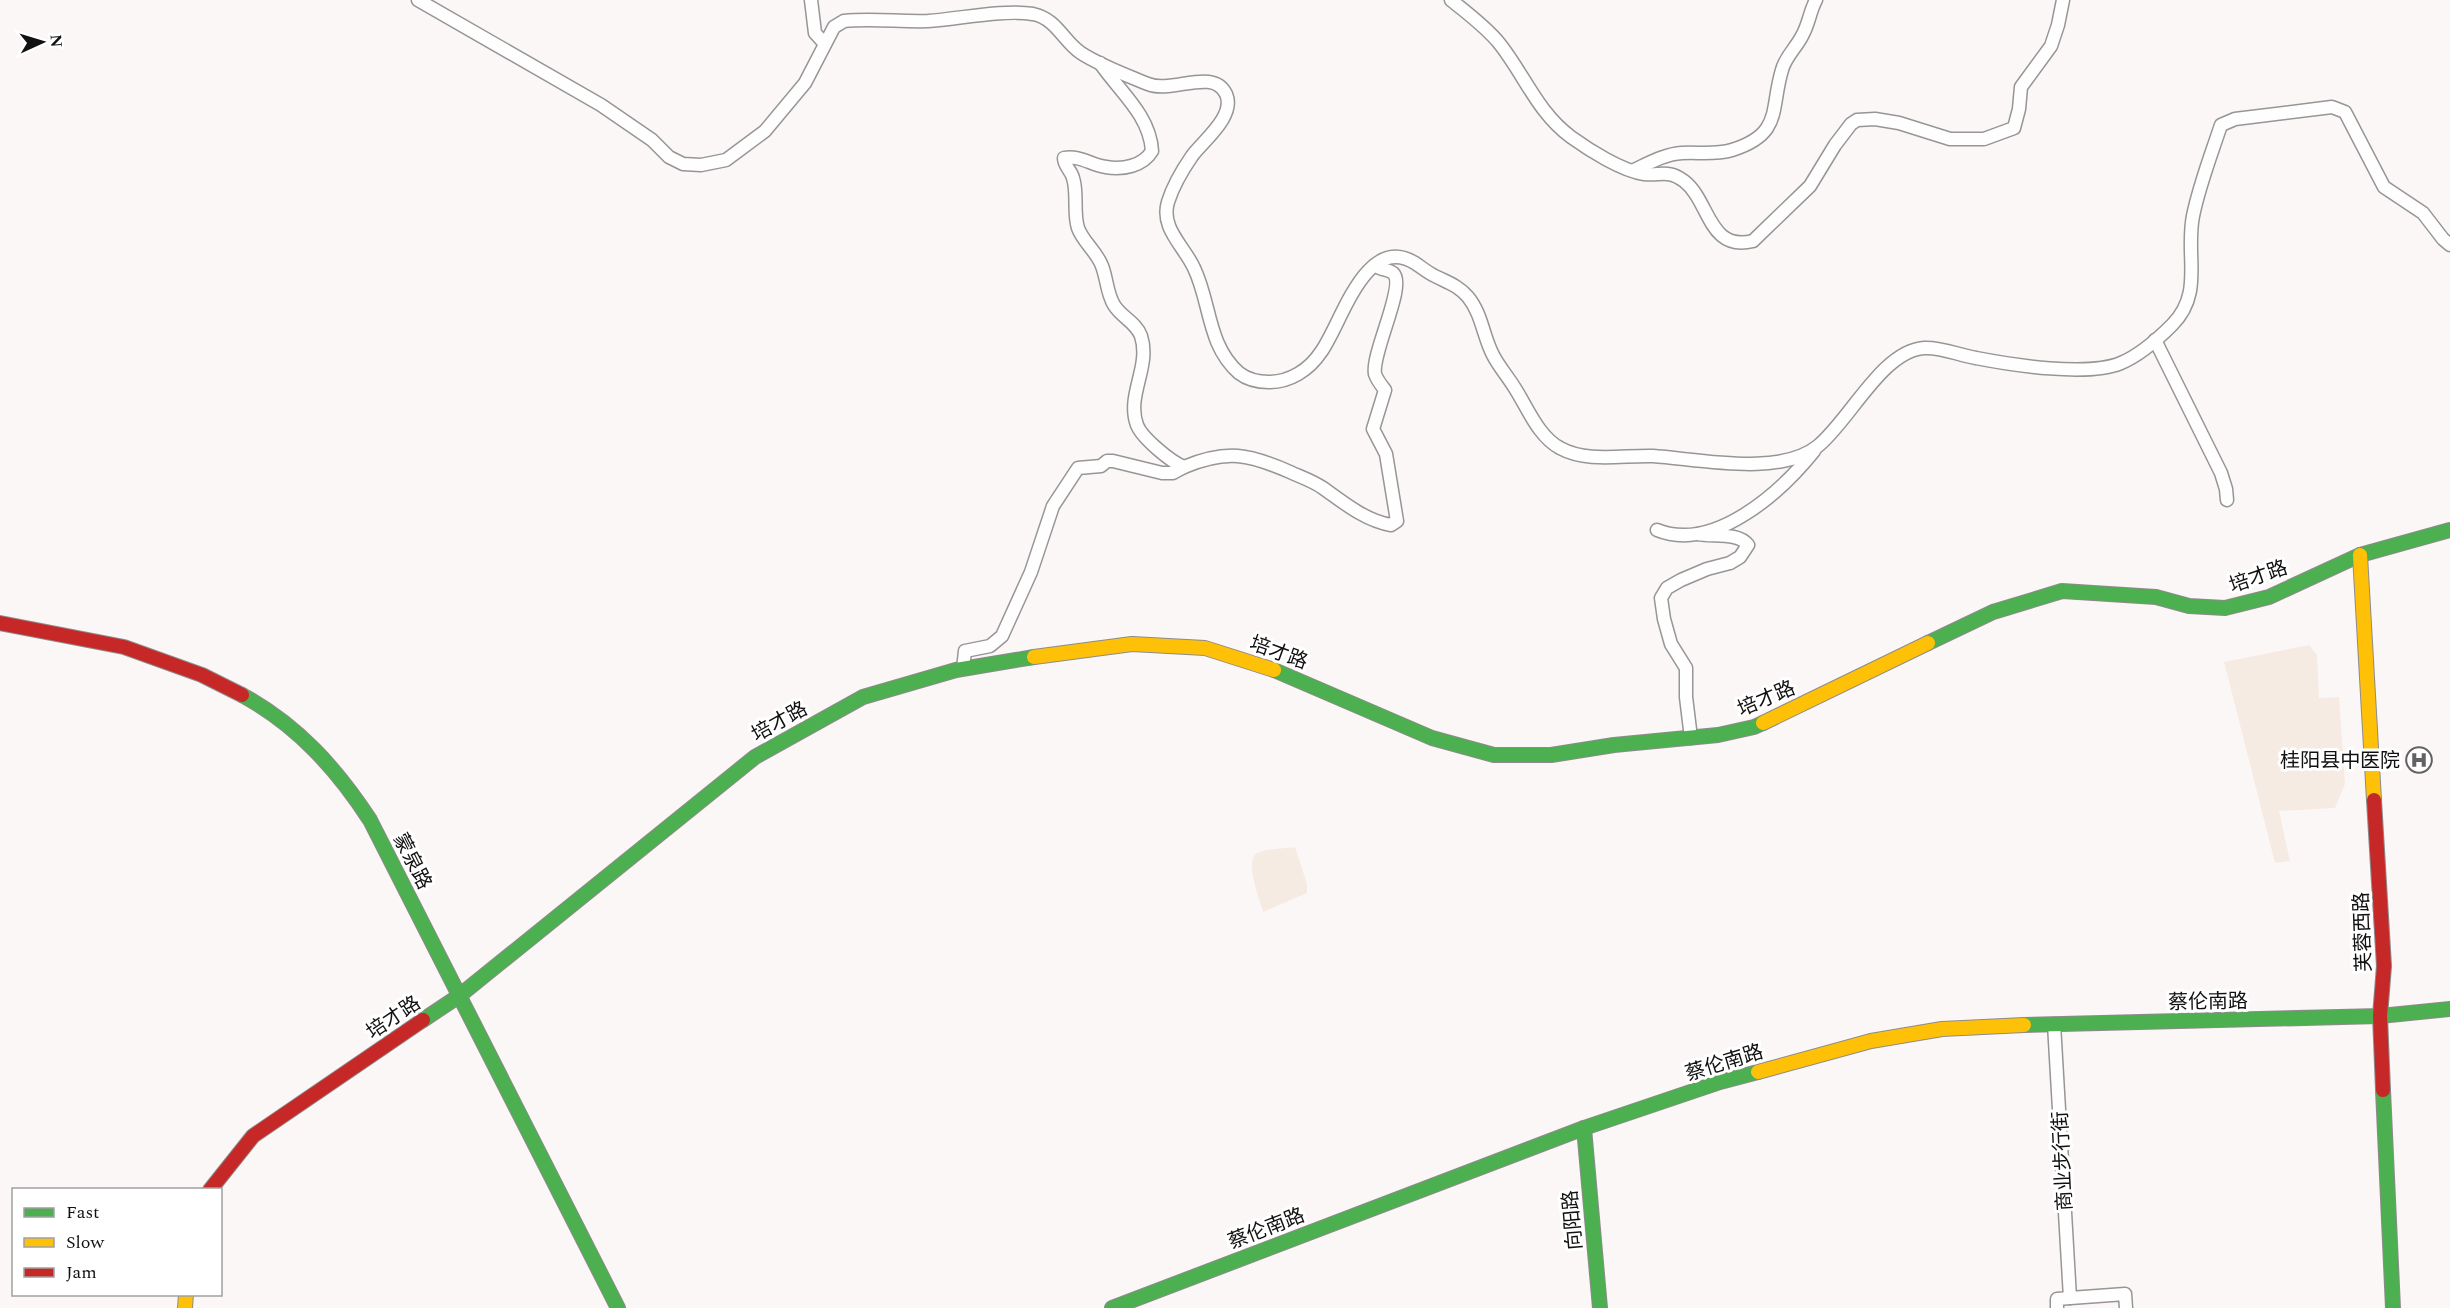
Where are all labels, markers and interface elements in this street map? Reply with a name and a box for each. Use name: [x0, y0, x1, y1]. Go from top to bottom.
north arrow: [12, 12, 72, 72]
text: N: [44, 34, 68, 48]
street label: 培才路: [2225, 553, 2292, 601]
street label: 培才路: [1245, 629, 1312, 677]
street label: 培才路: [1733, 673, 1800, 724]
street label: 培才路: [746, 694, 813, 750]
hospital icon: 桂阳县中医院: [2404, 745, 2434, 775]
place label: 桂阳县中医院: [2280, 746, 2400, 776]
street label: 蒙泉路: [385, 828, 439, 895]
street label: 芙蓉西路: [2347, 891, 2379, 972]
street label: 蔡伦南路: [2168, 986, 2248, 1018]
street label: 培才路: [360, 989, 427, 1047]
street label: 蔡伦南路: [1682, 1037, 1767, 1089]
street label: 商业步行街: [2045, 1110, 2081, 1212]
legend: [12, 1188, 222, 1296]
street label: 向阳路: [1555, 1189, 1591, 1251]
text: Fast: [66, 1199, 99, 1226]
street label: 蔡伦南路: [1224, 1201, 1309, 1257]
text: Slow: [66, 1229, 105, 1256]
text: Jam: [66, 1259, 97, 1286]

